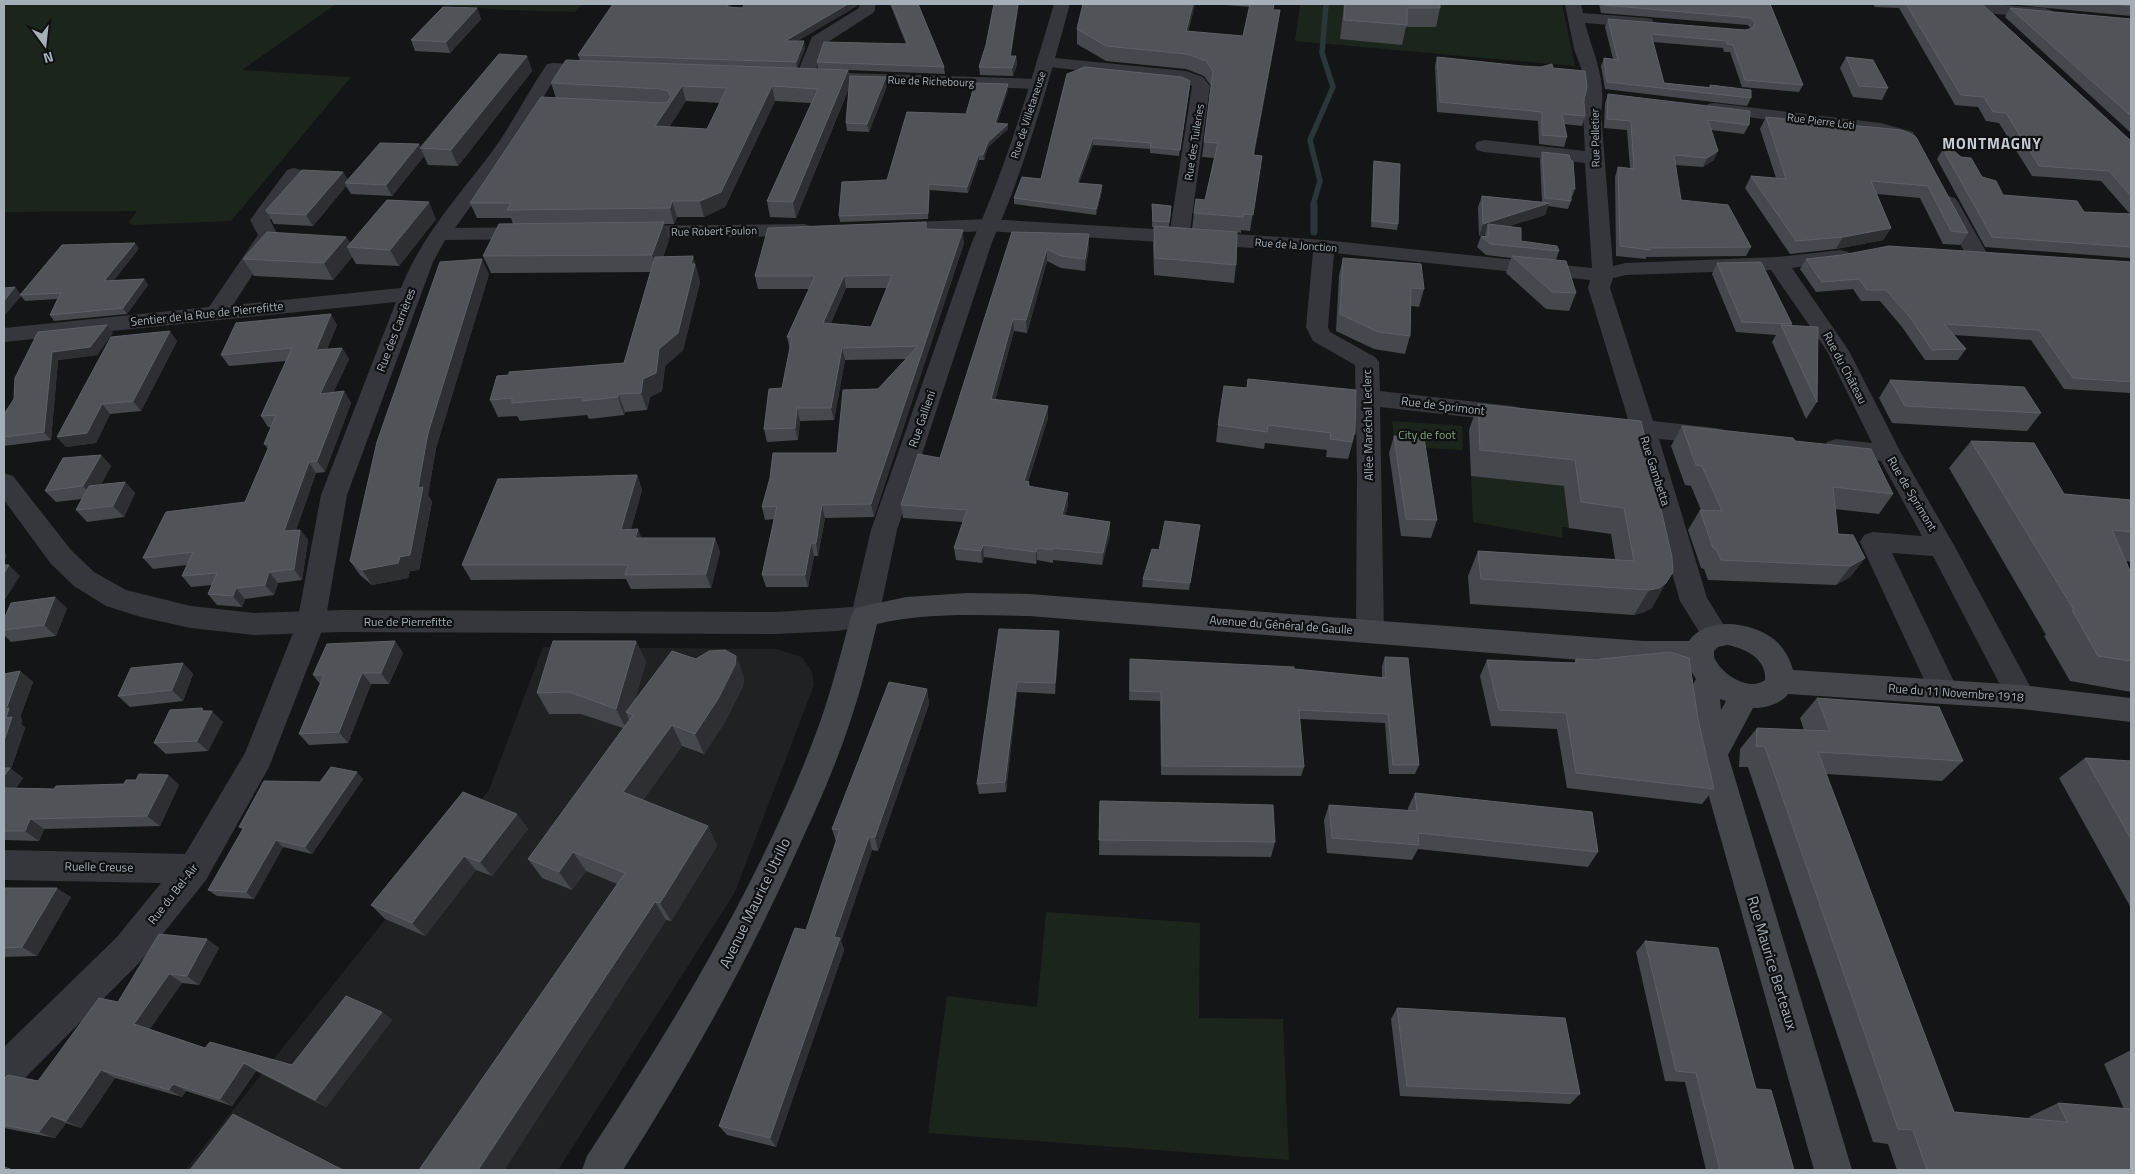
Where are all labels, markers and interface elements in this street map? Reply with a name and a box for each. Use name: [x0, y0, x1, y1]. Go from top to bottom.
north arrow: [20, 20, 70, 70]
text: N: [41, 47, 56, 69]
street label: Rue de Villetaneuse: [1006, 69, 1050, 161]
street label: Rue de Richebourg: [887, 71, 975, 91]
street label: Rue des Tuileries: [1180, 102, 1208, 182]
street label: Rue Pelletier: [1586, 108, 1604, 168]
street label: Rue Pierre Loti: [1786, 109, 1856, 133]
district label: MONTMAGNY: [1942, 132, 2042, 155]
street label: Rue Robert Foulon: [671, 222, 757, 240]
street label: Rue de la Jonction: [1254, 234, 1338, 256]
street label: Rue des Carrières: [371, 285, 420, 374]
street label: Sentier de la Rue de Pierrefitte: [130, 296, 284, 331]
street label: Rue du Château: [1818, 328, 1872, 407]
street label: Allée Maréchal Leclerc: [1357, 369, 1378, 481]
street label: Rue Gallieni: [903, 388, 940, 450]
street label: Rue de Sprimont: [1400, 391, 1487, 420]
park label: City de foot: [1398, 425, 1457, 444]
street label: Rue Gambetta: [1635, 433, 1676, 508]
street label: Rue de Sprimont: [1883, 453, 1943, 535]
street label: Avenue du Général de Gaulle: [1209, 610, 1353, 639]
street label: Rue de Pierrefitte: [364, 612, 452, 631]
street label: Rue du 11 Novembre 1918: [1888, 678, 2025, 707]
street label: Avenue Maurice Utrillo: [713, 834, 796, 972]
street label: Ruelle Creuse: [65, 856, 133, 877]
street label: Rue du Bel-Air: [143, 859, 203, 928]
street label: Rue Maurice Berteaux: [1741, 893, 1804, 1033]

